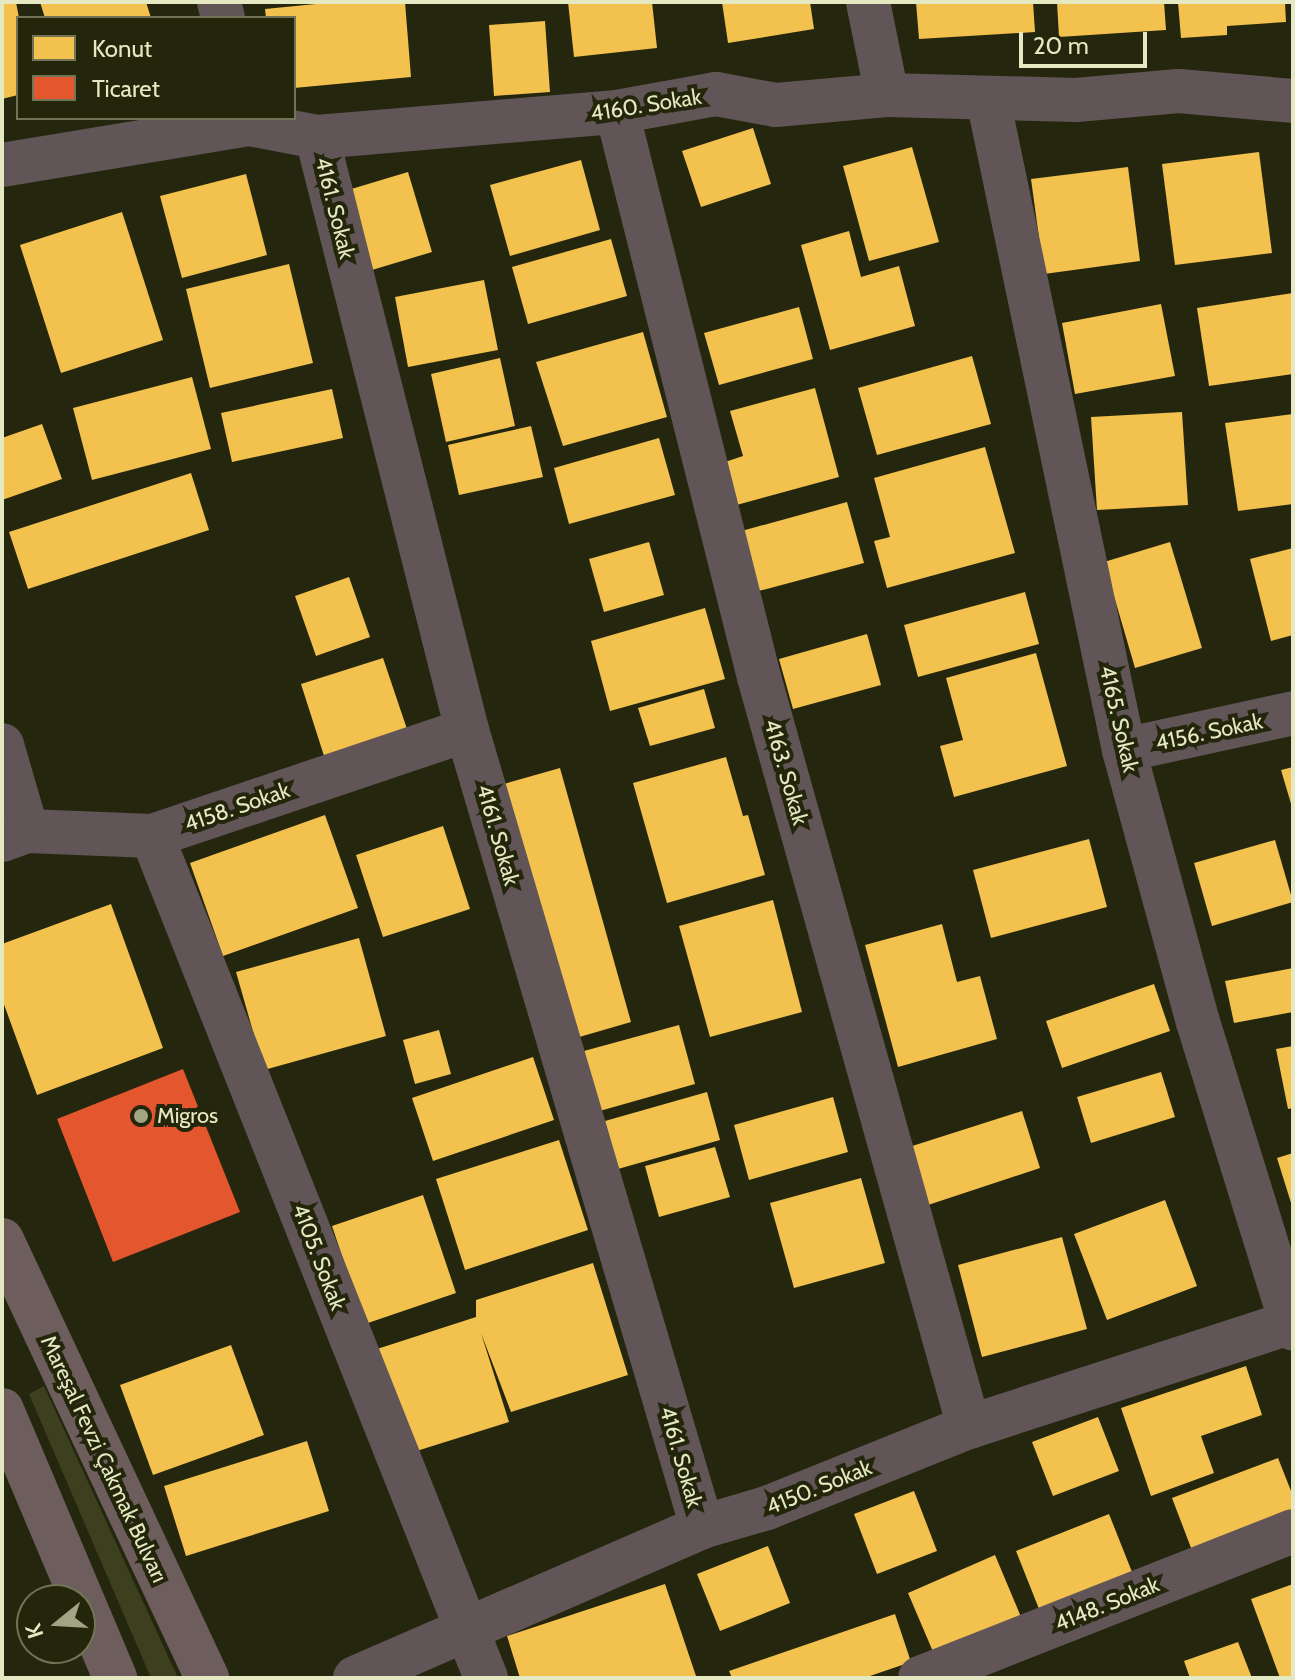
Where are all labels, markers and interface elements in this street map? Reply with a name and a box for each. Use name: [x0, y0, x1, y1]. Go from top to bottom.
legend: [16, 16, 296, 120]
scale bar: [1023, 16, 1151, 66]
text: 20 m: [1033, 31, 1089, 60]
text: Konut: [92, 34, 152, 63]
text: Ticaret: [92, 74, 160, 103]
street label: 4160. Sokak: [589, 83, 703, 127]
street label: 4161. Sokak: [310, 154, 360, 262]
street label: 4165. Sokak: [1094, 663, 1144, 775]
street label: 4156. Sokak: [1153, 708, 1265, 756]
street label: 4163. Sokak: [758, 716, 814, 828]
street label: 4158. Sokak: [181, 777, 293, 837]
street label: 4161. Sokak: [471, 781, 525, 889]
place label: Migros: [157, 1103, 218, 1129]
marker: Migros: [132, 1107, 150, 1125]
street label: 4105. Sokak: [287, 1200, 351, 1314]
street label: Mareşal Fevzi Çakmak Bulvarı: [35, 1331, 173, 1587]
street label: 4161. Sokak: [654, 1403, 708, 1511]
street label: 4150. Sokak: [762, 1454, 876, 1520]
street label: 4148. Sokak: [1051, 1571, 1163, 1637]
north arrow: [16, 1584, 96, 1664]
text: K: [20, 1620, 50, 1642]

